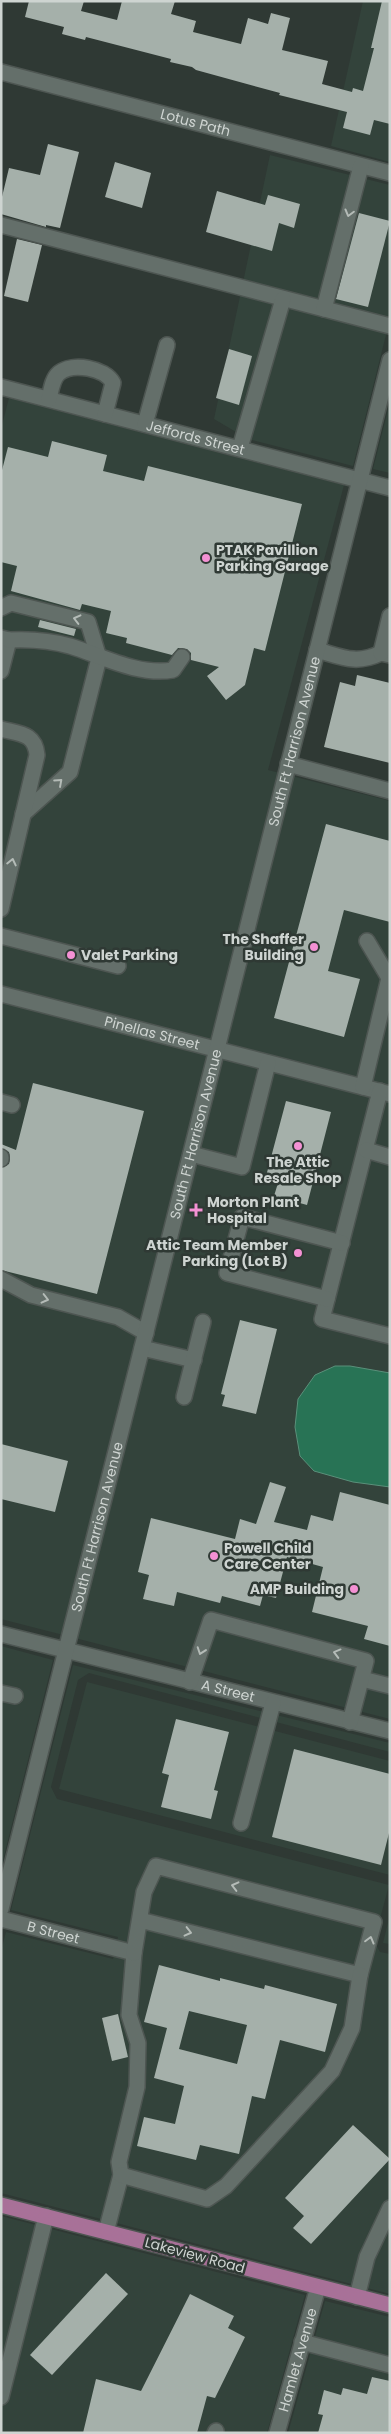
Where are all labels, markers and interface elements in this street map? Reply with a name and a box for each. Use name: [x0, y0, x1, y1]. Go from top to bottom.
street label: Lotus Path: [158, 104, 233, 141]
one-way arrow: [344, 208, 355, 217]
street label: Jeffords Street: [144, 415, 247, 460]
place label: PTAK Pavillion Parking Garage: [216, 540, 329, 576]
marker: PTAK Pavillion Parking Garage: [200, 552, 212, 564]
one-way arrow: [74, 615, 82, 625]
street label: South Ft Harrison Avenue: [263, 654, 325, 828]
one-way arrow: [54, 778, 63, 787]
one-way arrow: [6, 857, 17, 866]
place label: The Shaffer Building: [222, 929, 304, 965]
marker: The Shaffer Building: [308, 941, 320, 953]
place label: Valet Parking: [81, 945, 178, 965]
marker: Valet Parking: [65, 949, 77, 961]
street label: Pinellas Street: [102, 1011, 202, 1055]
street label: South Ft Harrison Avenue: [165, 1047, 227, 1221]
marker: The Attic Resale Shop: [292, 1140, 304, 1152]
place label: The Attic Resale Shop: [254, 1152, 342, 1188]
place label: Morton Plant Hospital: [207, 1192, 300, 1228]
marker: Morton Plant Hospital: [189, 1203, 203, 1217]
place label: Attic Team Member Parking (Lot B): [146, 1235, 288, 1271]
marker: Attic Team Member Parking (Lot B): [292, 1247, 304, 1259]
one-way arrow: [41, 1293, 50, 1304]
street label: South Ft Harrison Avenue: [66, 1439, 128, 1614]
place label: Powell Child Care Center: [224, 1538, 312, 1574]
marker: Powell Child Care Center: [208, 1550, 220, 1562]
place label: AMP Building: [250, 1579, 344, 1599]
marker: AMP Building: [348, 1583, 360, 1595]
one-way arrow: [197, 1646, 207, 1655]
one-way arrow: [333, 1648, 341, 1659]
street label: A Street: [199, 1674, 257, 1707]
one-way arrow: [231, 1881, 240, 1892]
street label: B Street: [25, 1916, 82, 1949]
one-way arrow: [183, 1926, 192, 1937]
one-way arrow: [364, 1936, 374, 1944]
street label: Lakeview Road: [143, 2232, 247, 2278]
street label: Hamlet Avenue: [273, 2305, 322, 2414]

